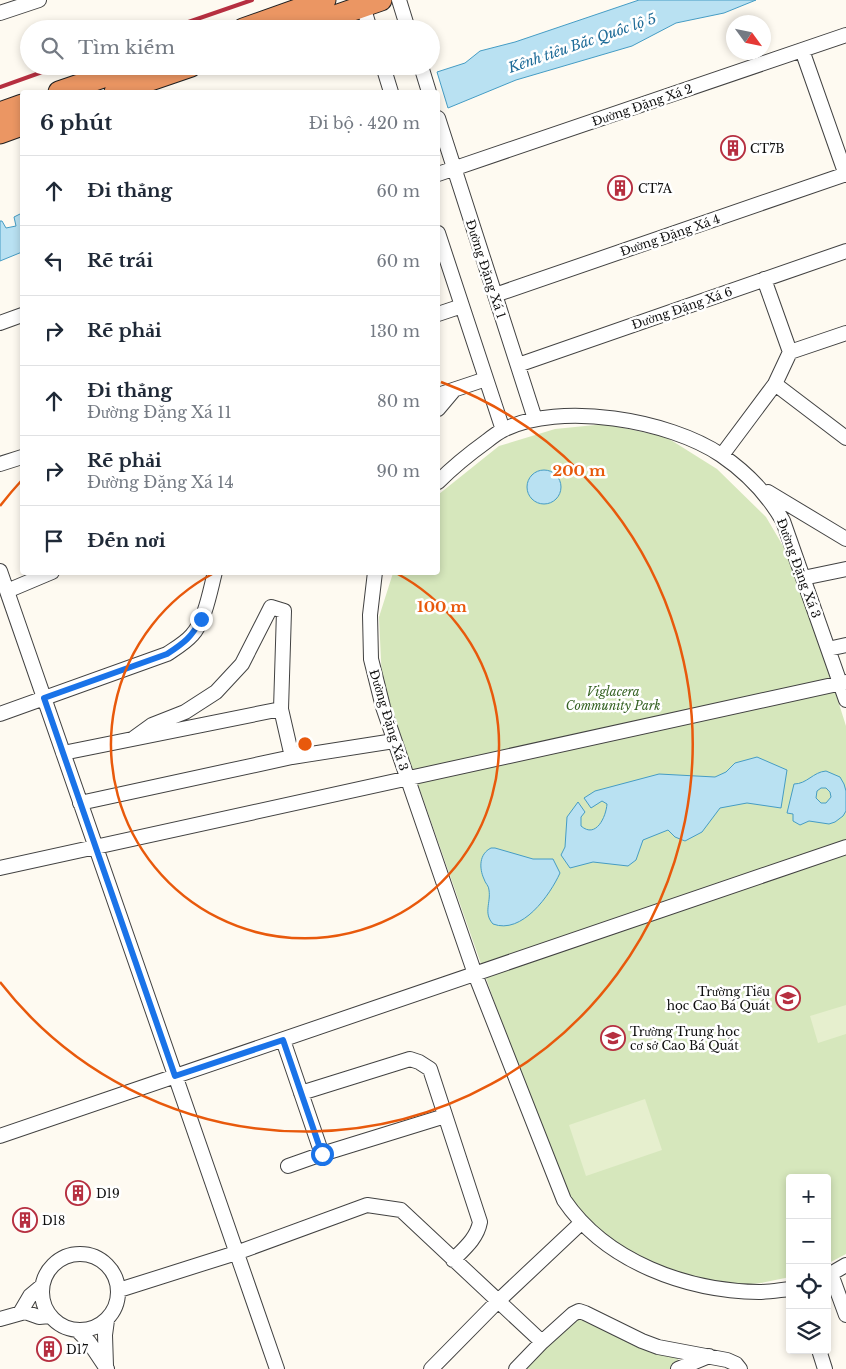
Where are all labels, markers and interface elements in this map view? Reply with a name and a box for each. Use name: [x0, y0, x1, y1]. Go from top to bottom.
water label: Kênh tiêu Bắc Quốc lộ 5: [505, 9, 659, 77]
north arrow: [726, 15, 771, 60]
search box: [20, 20, 440, 75]
icon: search: [38, 34, 66, 62]
text: Tìm kiếm: [78, 36, 175, 59]
street label: Đường Đặng Xá 2: [590, 81, 694, 129]
text: 6 phút: [40, 110, 112, 136]
text: Đi bộ · 420 m: [309, 113, 420, 133]
building icon: CT7B: [720, 135, 746, 161]
place label: CT7B: [750, 141, 785, 156]
building icon: CT7A: [607, 175, 633, 201]
icon: ahead: [40, 177, 68, 205]
text: Đi thẳng: [87, 179, 172, 202]
text: 60 m: [377, 181, 420, 201]
place label: CT7A: [638, 181, 673, 196]
street label: Đường Đặng Xá 4: [618, 211, 722, 259]
street label: Đường Đặng Xá 1: [463, 218, 509, 320]
icon: left: [40, 247, 68, 275]
text: Rẽ trái: [87, 249, 153, 272]
text: 60 m: [377, 251, 420, 271]
street label: Đường Đặng Xá 6: [630, 284, 735, 332]
icon: right: [40, 317, 68, 345]
text: Rẽ phải: [87, 319, 162, 342]
text: 130 m: [370, 321, 420, 341]
text: Đi thẳng: [87, 379, 172, 402]
icon: ahead: [40, 387, 68, 415]
text: 80 m: [377, 391, 420, 411]
text: Đường Đặng Xá 11: [87, 402, 232, 422]
text: Rẽ phải: [87, 449, 162, 472]
icon: right: [40, 457, 68, 485]
text: 90 m: [377, 461, 420, 481]
text: 200 m: [553, 461, 606, 480]
text: Đường Đặng Xá 14: [87, 472, 234, 492]
street label: Đường Đặng Xá 3: [774, 516, 824, 620]
icon: arrive: [40, 527, 68, 555]
text: Đến nơi: [87, 529, 166, 552]
text: 100 m: [417, 597, 467, 616]
route end: [190, 608, 213, 631]
street label: Đường Đặng Xá 3: [366, 668, 412, 772]
park label: Viglacera Community Park: [566, 684, 660, 713]
centre of rings: [296, 735, 314, 753]
place label: Trường Tiểu học Cao Bá Quát: [667, 984, 770, 1013]
school or university icon: Trường Tiểu học Cao Bá Quát: [775, 985, 801, 1011]
place label: Trường Trung học cơ sở Cao Bá Quát: [630, 1024, 740, 1053]
school or university icon: Trường Trung học cơ sở Cao Bá Quát: [600, 1025, 626, 1051]
route start: [311, 1143, 334, 1166]
map controls: [786, 1174, 831, 1354]
button: +: [786, 1174, 831, 1219]
building icon: D19: [65, 1180, 91, 1206]
place label: D19: [96, 1186, 120, 1201]
building icon: D18: [12, 1207, 38, 1233]
place label: D18: [42, 1213, 65, 1228]
button: −: [786, 1219, 831, 1264]
button: locate: [786, 1264, 831, 1309]
button: layers: [786, 1309, 831, 1354]
building icon: D17: [36, 1336, 62, 1362]
place label: D17: [66, 1342, 89, 1357]

